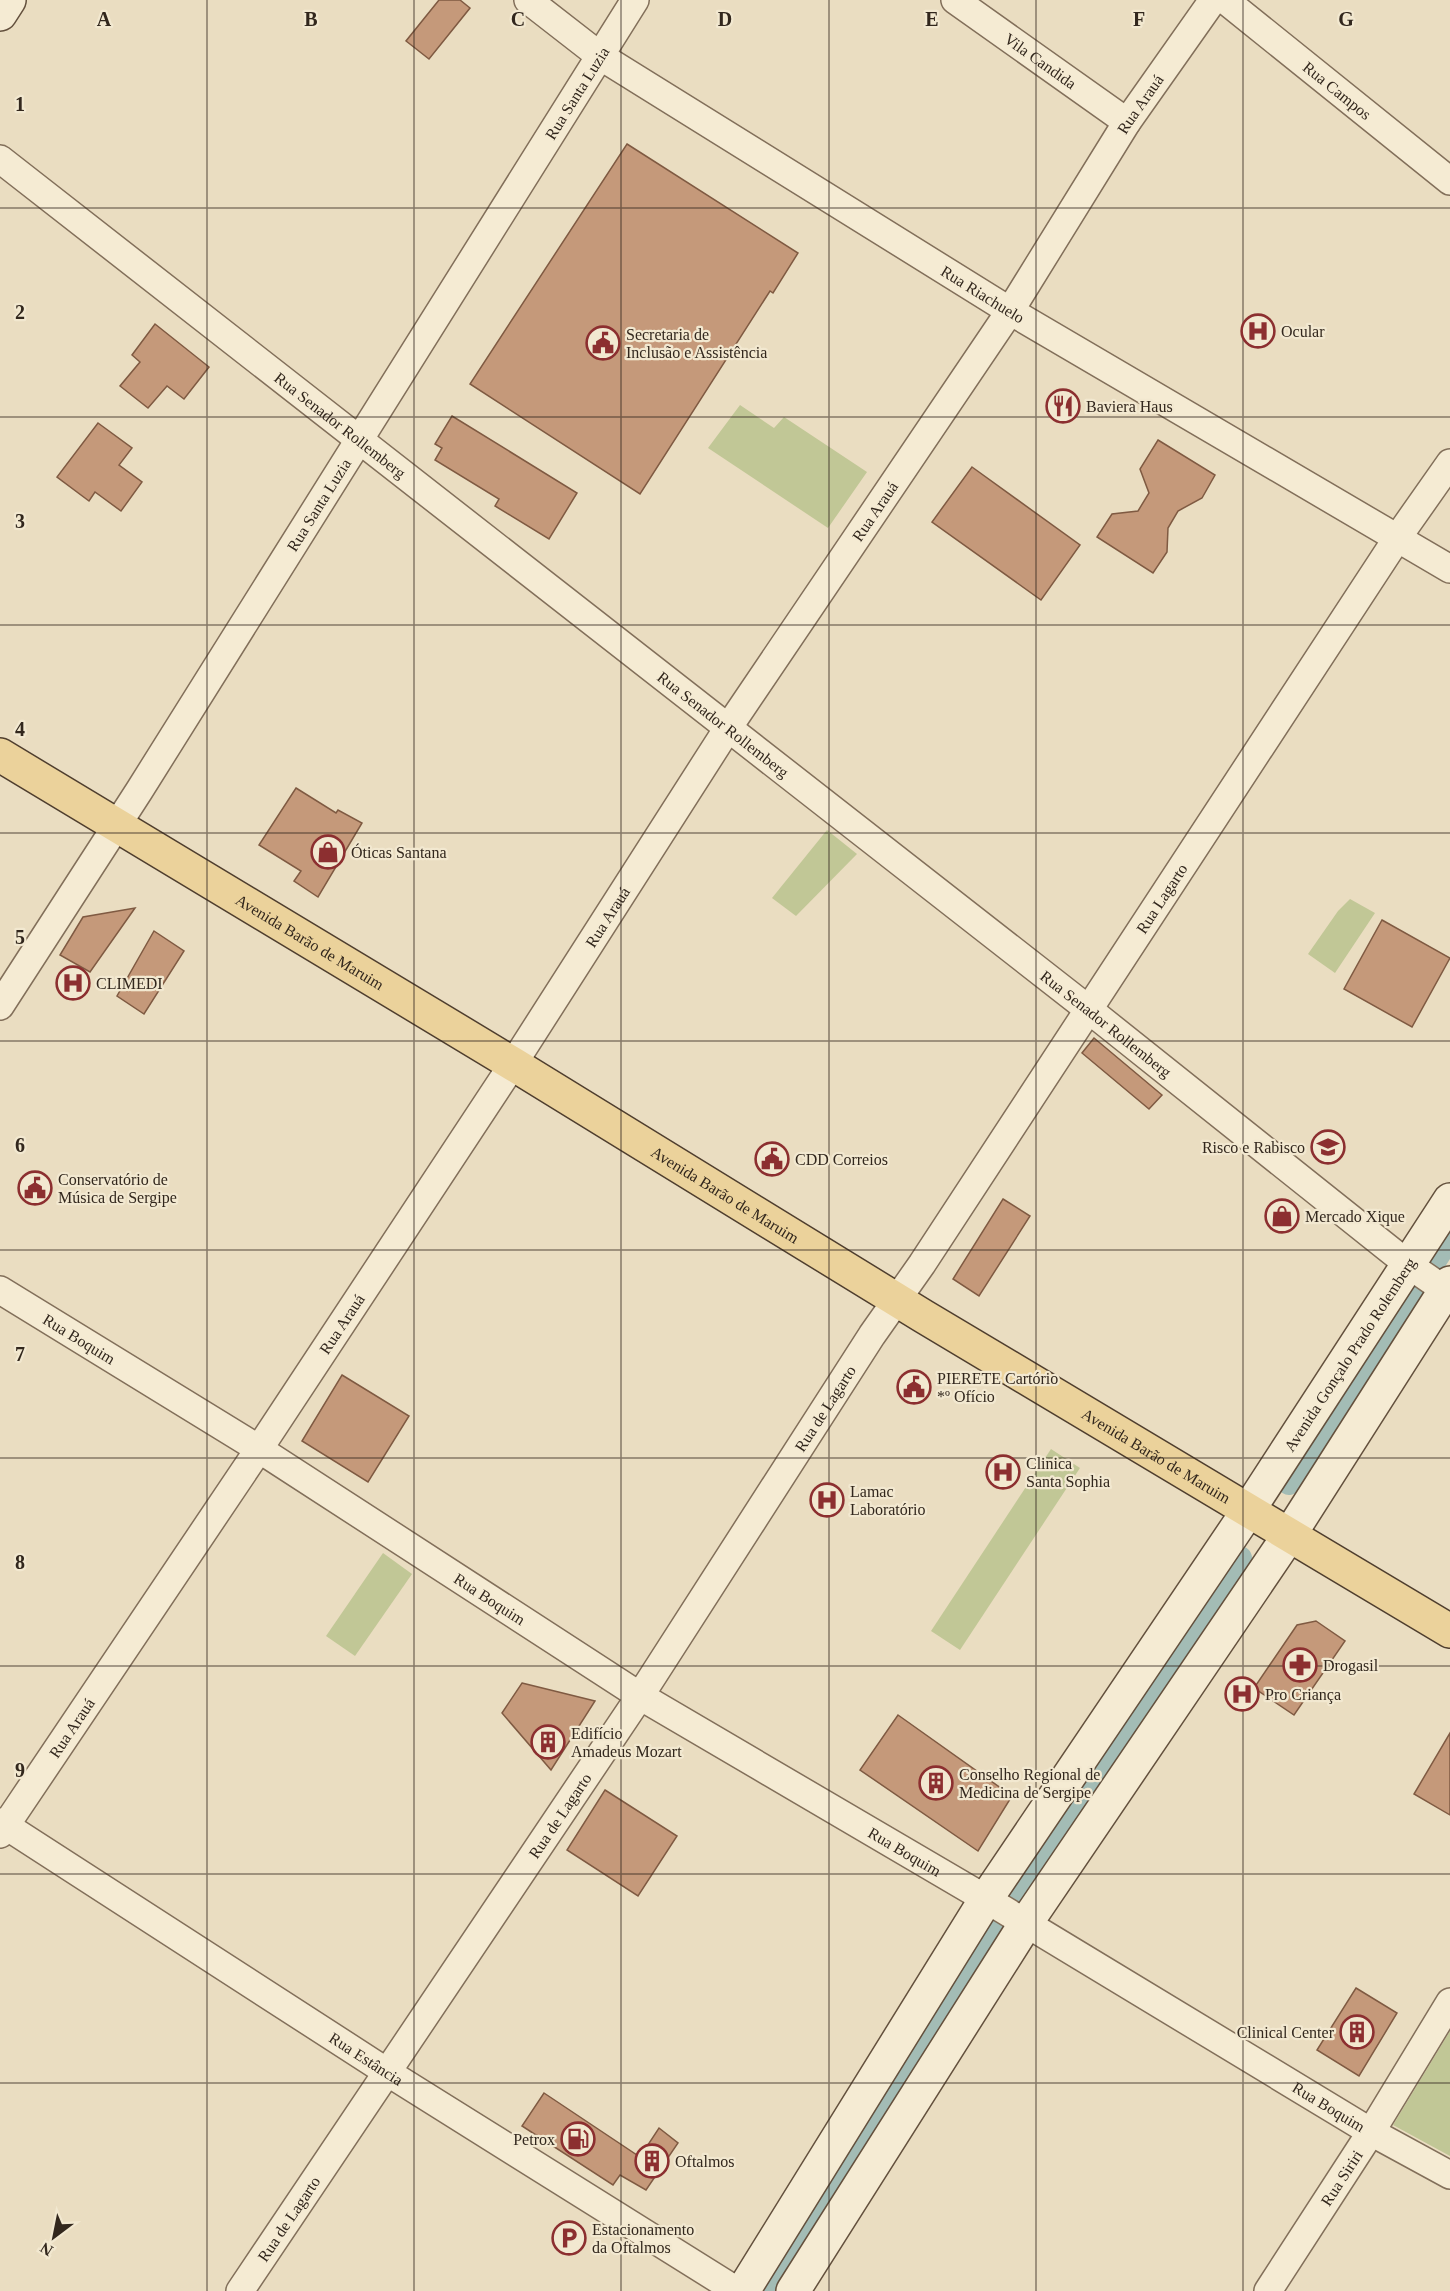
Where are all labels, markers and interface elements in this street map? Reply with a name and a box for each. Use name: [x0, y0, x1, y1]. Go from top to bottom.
text: A: [97, 8, 112, 30]
text: B: [304, 8, 318, 30]
text: C: [511, 8, 525, 30]
text: D: [718, 8, 732, 30]
text: E: [925, 8, 939, 30]
text: F: [1133, 8, 1145, 30]
text: G: [1338, 8, 1354, 30]
street label: Vila Candida: [1001, 30, 1080, 92]
street label: Rua Santa Luzia: [542, 44, 612, 143]
street label: Rua Campos: [1300, 58, 1374, 123]
street label: Rua Arauá: [1114, 71, 1167, 137]
text: 1: [15, 93, 25, 115]
street label: Rua Riachuelo: [938, 262, 1027, 327]
text: 2: [15, 301, 25, 323]
hospital icon: Ocular: [1240, 313, 1276, 349]
place label: Ocular: [1281, 323, 1325, 340]
public building icon: Secretaria de Inclusão e Assistência: [585, 325, 621, 361]
place label: Secretaria de Inclusão e Assistência: [626, 326, 767, 361]
street label: Rua Senador Rollemberg: [271, 369, 409, 483]
restaurant icon: Baviera Haus: [1045, 388, 1081, 424]
place label: Baviera Haus: [1086, 398, 1173, 415]
street label: Rua Santa Luzia: [284, 456, 354, 554]
street label: Rua Arauá: [849, 478, 901, 544]
text: 3: [15, 510, 25, 532]
street label: Rua Senador Rollemberg: [654, 668, 792, 782]
text: 4: [15, 718, 25, 740]
shop icon: Óticas Santana: [310, 834, 346, 870]
place label: Óticas Santana: [351, 843, 447, 861]
street label: Rua Lagarto: [1133, 861, 1191, 937]
street label: Rua Arauá: [582, 884, 633, 950]
street label: Avenida Barão de Maruim: [233, 891, 387, 994]
text: 5: [15, 926, 25, 948]
hospital icon: CLIMEDI: [55, 965, 91, 1001]
street label: Rua Senador Rollemberg: [1037, 967, 1174, 1082]
place label: CLIMEDI: [96, 975, 163, 992]
school or university icon: Risco e Rabisco: [1310, 1129, 1346, 1165]
text: 6: [15, 1134, 25, 1156]
place label: Risco e Rabisco: [1202, 1139, 1305, 1156]
public building icon: CDD Correios: [754, 1141, 790, 1177]
street label: Avenida Barão de Maruim: [648, 1143, 802, 1247]
place label: CDD Correios: [795, 1151, 888, 1168]
public building icon: Conservatório de Música de Sergipe: [17, 1170, 53, 1206]
place label: Conservatório de Música de Sergipe: [58, 1171, 177, 1207]
shop icon: Mercado Xique: [1264, 1198, 1300, 1234]
place label: Mercado Xique: [1305, 1208, 1405, 1226]
street label: Avenida Gonçalo Prado Rolemberg: [1281, 1255, 1420, 1455]
street label: Rua Arauá: [316, 1291, 368, 1357]
street label: Rua Boquim: [40, 1311, 119, 1368]
text: 7: [15, 1343, 25, 1365]
street label: Rua de Lagarto: [792, 1362, 859, 1455]
public building icon: PIERETE Cartório *º Ofício: [896, 1369, 932, 1405]
place label: PIERETE Cartório *º Ofício: [937, 1370, 1058, 1405]
street label: Avenida Barão de Maruim: [1079, 1405, 1234, 1507]
hospital icon: Clinica Santa Sophia: [985, 1454, 1021, 1490]
place label: Clinica Santa Sophia: [1026, 1455, 1110, 1491]
hospital icon: Lamac Laboratório: [809, 1482, 845, 1518]
place label: Lamac Laboratório: [850, 1483, 926, 1518]
text: 8: [15, 1551, 25, 1573]
street label: Rua Boquim: [451, 1570, 529, 1629]
pharmacy icon: Drogasil: [1282, 1647, 1318, 1683]
place label: Drogasil: [1323, 1657, 1379, 1675]
hospital icon: Pro Criança: [1224, 1676, 1260, 1712]
place label: Pro Criança: [1265, 1686, 1341, 1704]
street label: Rua Arauá: [46, 1695, 98, 1761]
building icon: Edifício Amadeus Mozart: [530, 1724, 566, 1760]
place label: Edifício Amadeus Mozart: [571, 1725, 682, 1760]
text: 9: [15, 1759, 25, 1781]
building icon: Conselho Regional de Medicina de Sergipe: [918, 1765, 954, 1801]
place label: Conselho Regional de Medicina de Sergipe: [959, 1766, 1100, 1802]
street label: Rua de Lagarto: [526, 1770, 595, 1861]
street label: Rua Boquim: [865, 1824, 944, 1880]
building icon: Clinical Center: [1339, 2014, 1375, 2050]
place label: Clinical Center: [1237, 2024, 1335, 2041]
street label: Rua Estância: [326, 2029, 406, 2089]
street label: Rua Boquim: [1289, 2079, 1368, 2136]
fuel station icon: Petrox: [560, 2121, 596, 2157]
place label: Petrox: [513, 2131, 555, 2148]
building icon: Oftalmos: [634, 2143, 670, 2179]
street label: Rua Siriri: [1318, 2147, 1366, 2209]
place label: Oftalmos: [675, 2153, 735, 2170]
street label: Rua de Lagarto: [254, 2173, 324, 2265]
north arrow: [24, 2207, 84, 2267]
parking icon: Estacionamento da Oftalmos: [551, 2220, 587, 2256]
place label: Estacionamento da Oftalmos: [592, 2221, 694, 2256]
text: N: [37, 2239, 56, 2260]

